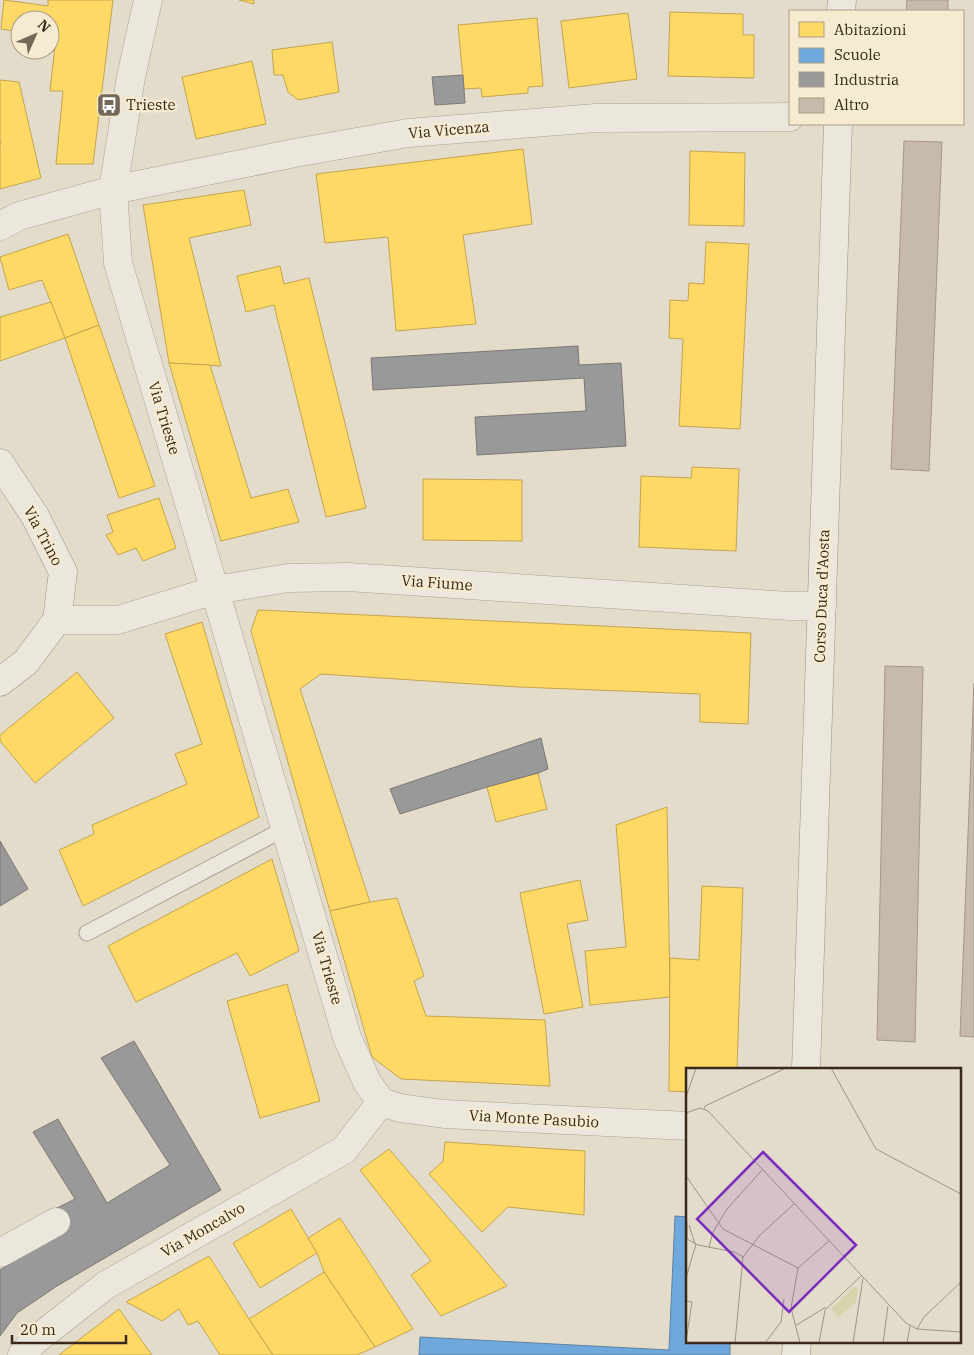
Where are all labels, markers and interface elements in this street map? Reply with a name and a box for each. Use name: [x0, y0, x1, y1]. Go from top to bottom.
north arrow: [10, 10, 60, 60]
legend: [789, 10, 964, 125]
text: N: [34, 16, 54, 36]
text: Abitazioni: [834, 20, 907, 39]
text: Scuole: [834, 45, 881, 64]
text: Industria: [834, 70, 899, 89]
bus stop icon: Trieste: [96, 92, 122, 118]
place label: Trieste: [126, 95, 176, 114]
text: Altro: [834, 95, 869, 114]
street label: Via Vicenza: [408, 116, 490, 143]
street label: Via Trieste: [144, 379, 185, 457]
street label: Via Trino: [20, 503, 67, 569]
street label: Corso Duca d'Aosta: [810, 529, 833, 663]
street label: Via Fiume: [401, 571, 473, 594]
street label: Via Trieste: [308, 929, 347, 1007]
inset map: [686, 1068, 962, 1342]
street label: Via Monte Pasubio: [469, 1106, 599, 1131]
street label: Via Moncalvo: [157, 1198, 248, 1261]
scale bar: [12, 1312, 126, 1344]
text: 20 m: [20, 1320, 56, 1339]

